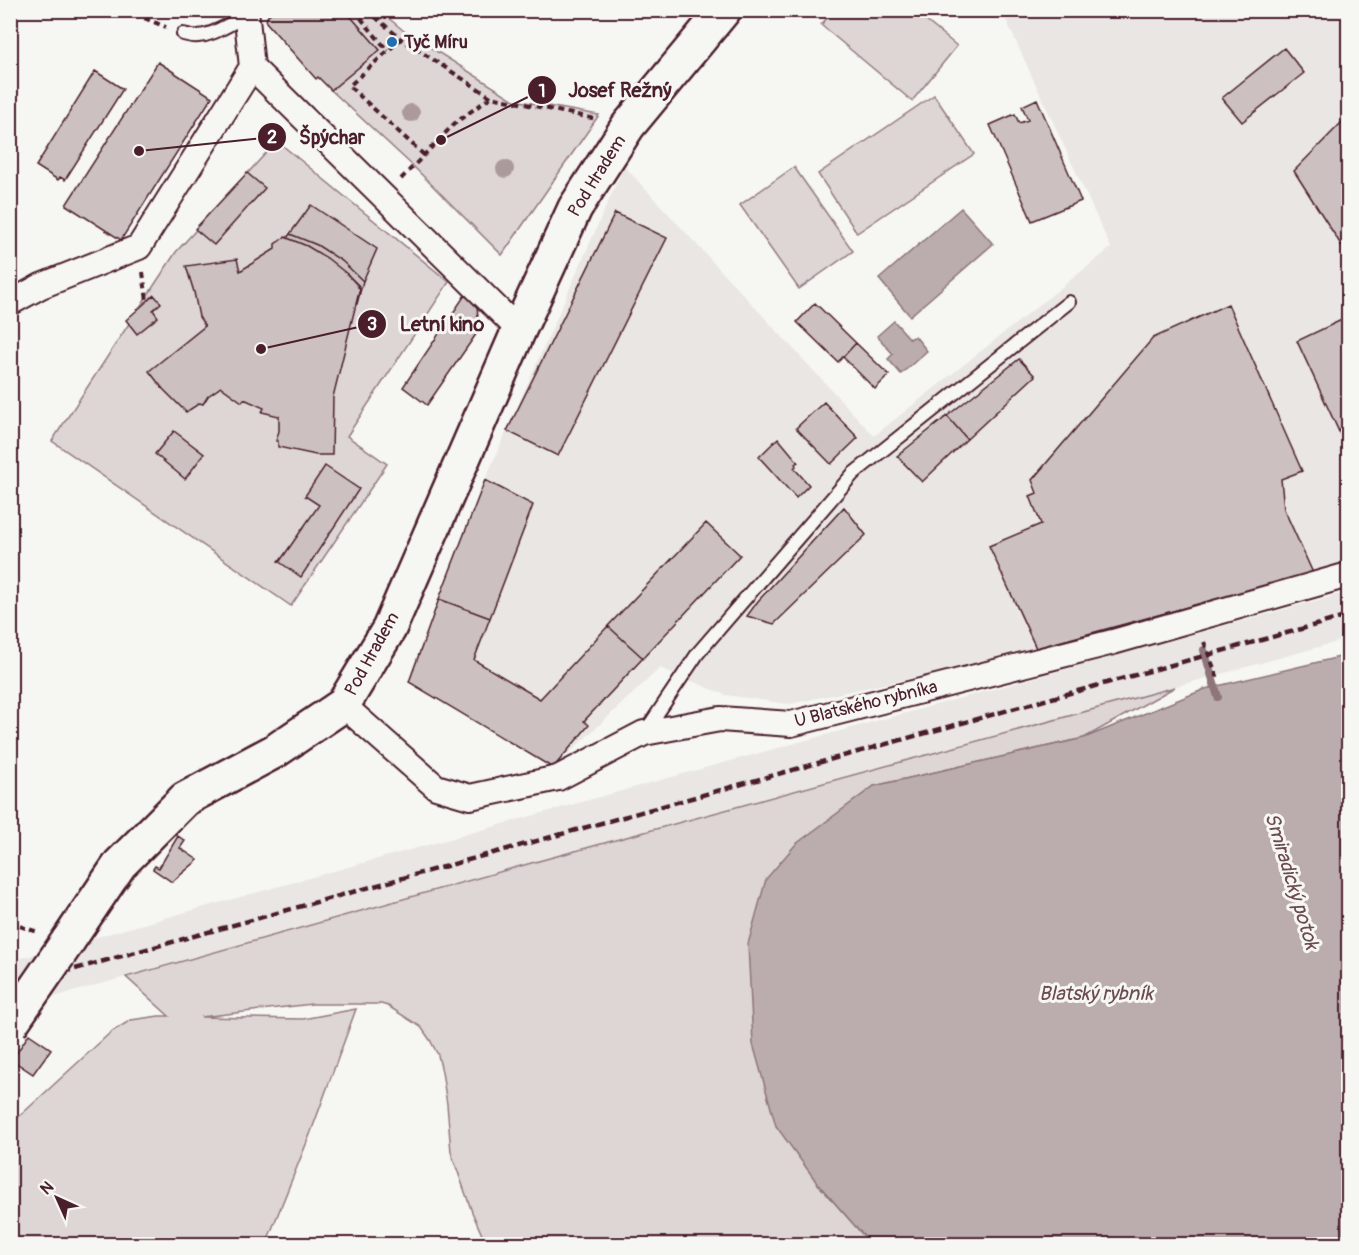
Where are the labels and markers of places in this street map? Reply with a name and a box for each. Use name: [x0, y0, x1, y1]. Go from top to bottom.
place label: Tyč Míru: [403, 31, 468, 54]
marker: Tyč Míru: [385, 35, 399, 49]
callout: Josef Režný: [527, 71, 684, 109]
callout: Špýchar: [257, 118, 377, 156]
callout: Letní kino: [357, 305, 496, 343]

